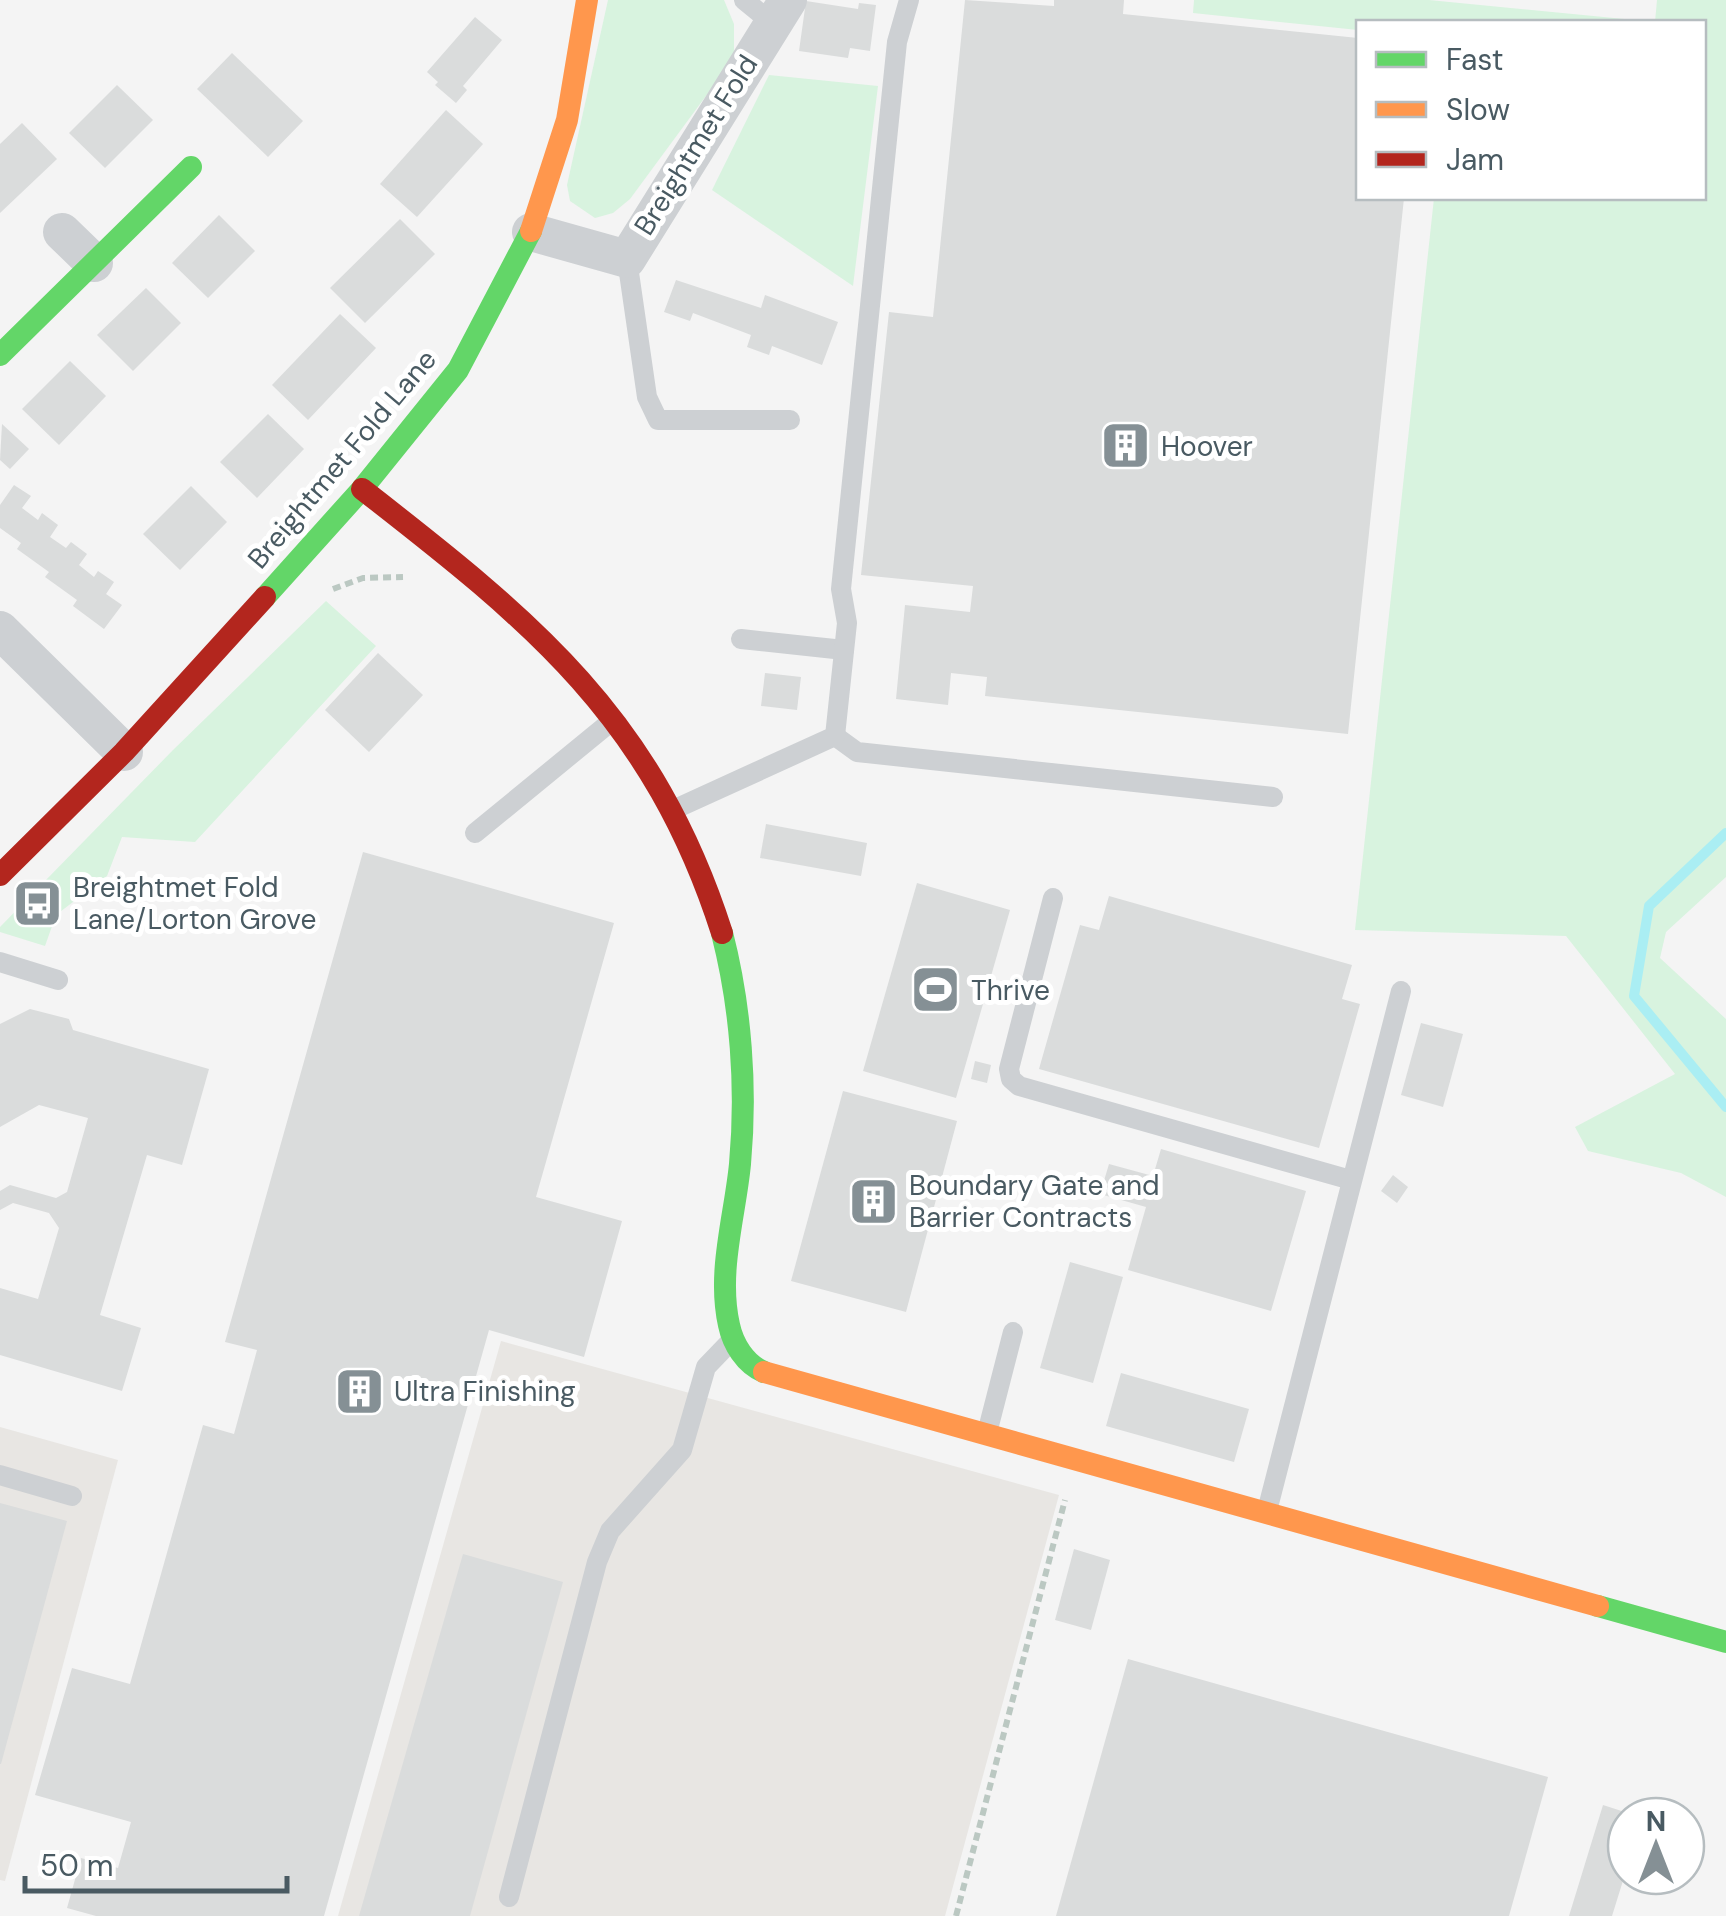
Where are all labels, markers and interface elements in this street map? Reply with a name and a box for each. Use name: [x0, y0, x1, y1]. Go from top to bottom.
legend: [1356, 20, 1706, 200]
text: Fast: [1446, 40, 1504, 79]
street label: Breightmet Fold: [626, 48, 766, 242]
text: Slow: [1446, 90, 1510, 129]
text: Jam: [1446, 140, 1504, 179]
street label: Breightmet Fold Lane: [239, 342, 445, 576]
building icon: Hoover: [1100, 420, 1152, 472]
place label: Hoover: [1161, 428, 1253, 465]
place label: Breightmet Fold Lane/Lorton Grove: [73, 869, 316, 938]
bus stop icon: Breightmet Fold Lane/Lorton Grove: [12, 877, 64, 929]
sports icon: Thrive: [910, 964, 962, 1016]
place label: Thrive: [971, 972, 1050, 1009]
place label: Boundary Gate and Barrier Contracts: [909, 1167, 1160, 1236]
building icon: Boundary Gate and Barrier Contracts: [848, 1175, 900, 1227]
building icon: Ultra Finishing: [333, 1365, 385, 1417]
place label: Ultra Finishing: [394, 1373, 576, 1410]
north arrow: [1606, 1796, 1706, 1896]
text: N: [1646, 1803, 1666, 1840]
scale bar: [25, 1831, 288, 1893]
text: 50 m: [40, 1846, 114, 1885]

